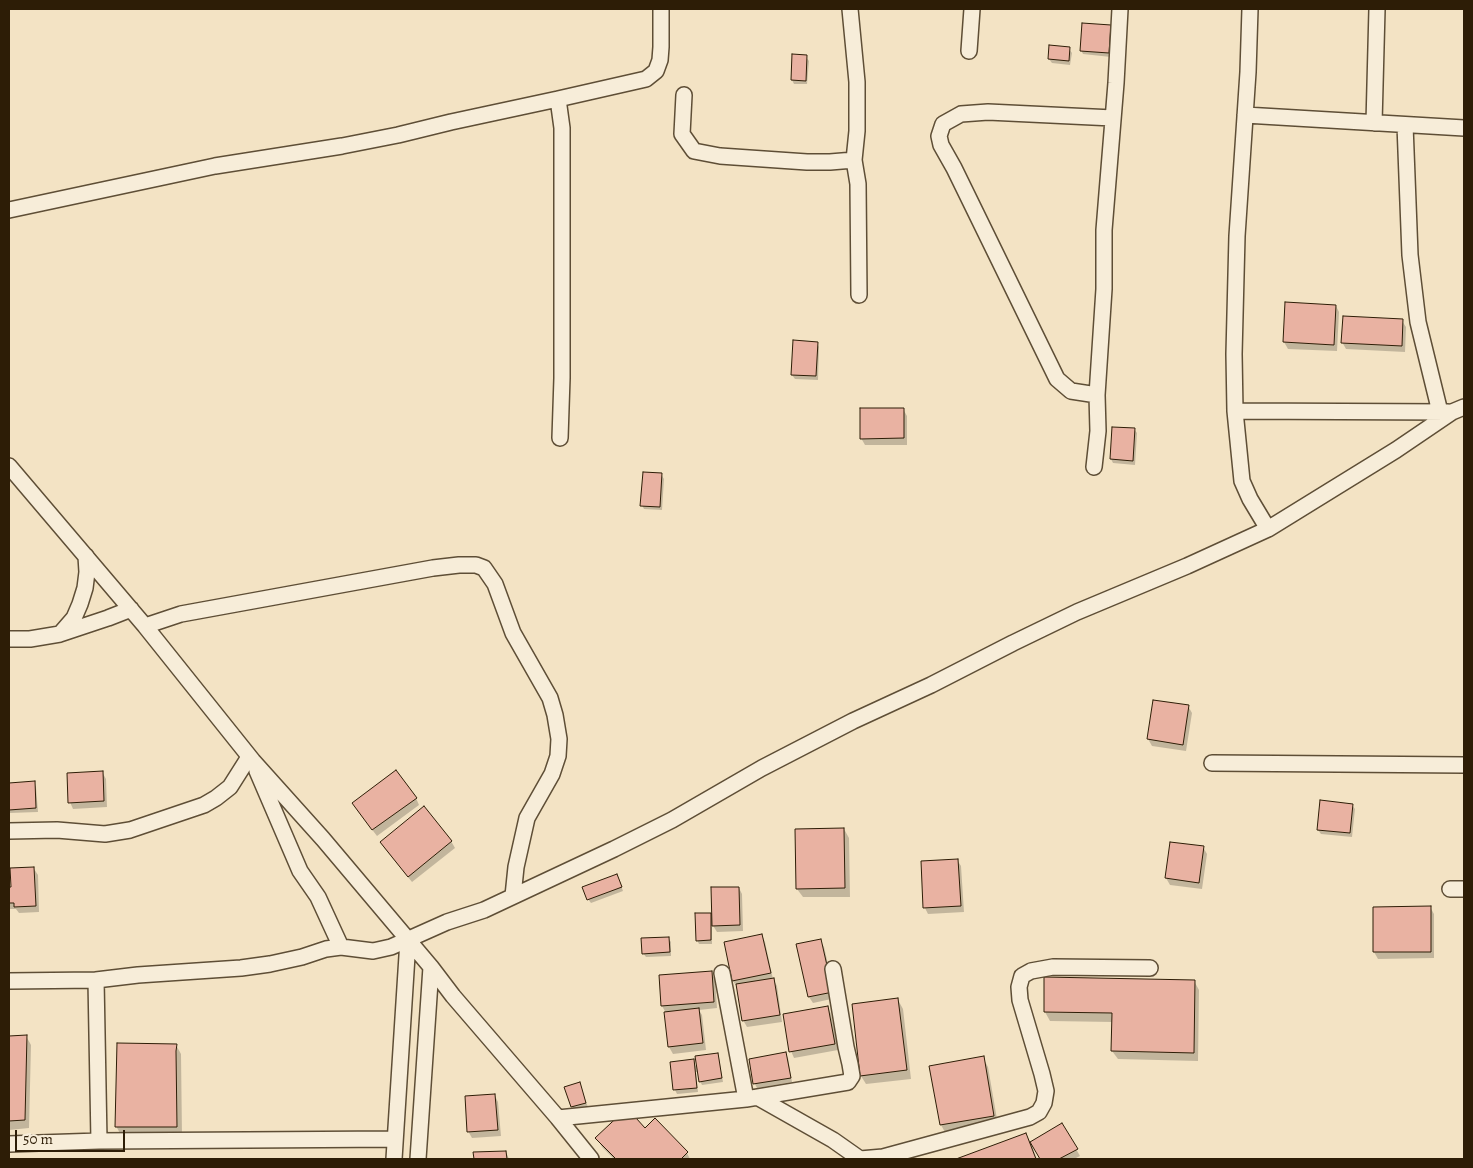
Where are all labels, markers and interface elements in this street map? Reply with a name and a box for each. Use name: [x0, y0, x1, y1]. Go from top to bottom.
scale bar: [18, 1120, 128, 1152]
text: 50 m: [23, 1129, 53, 1149]

